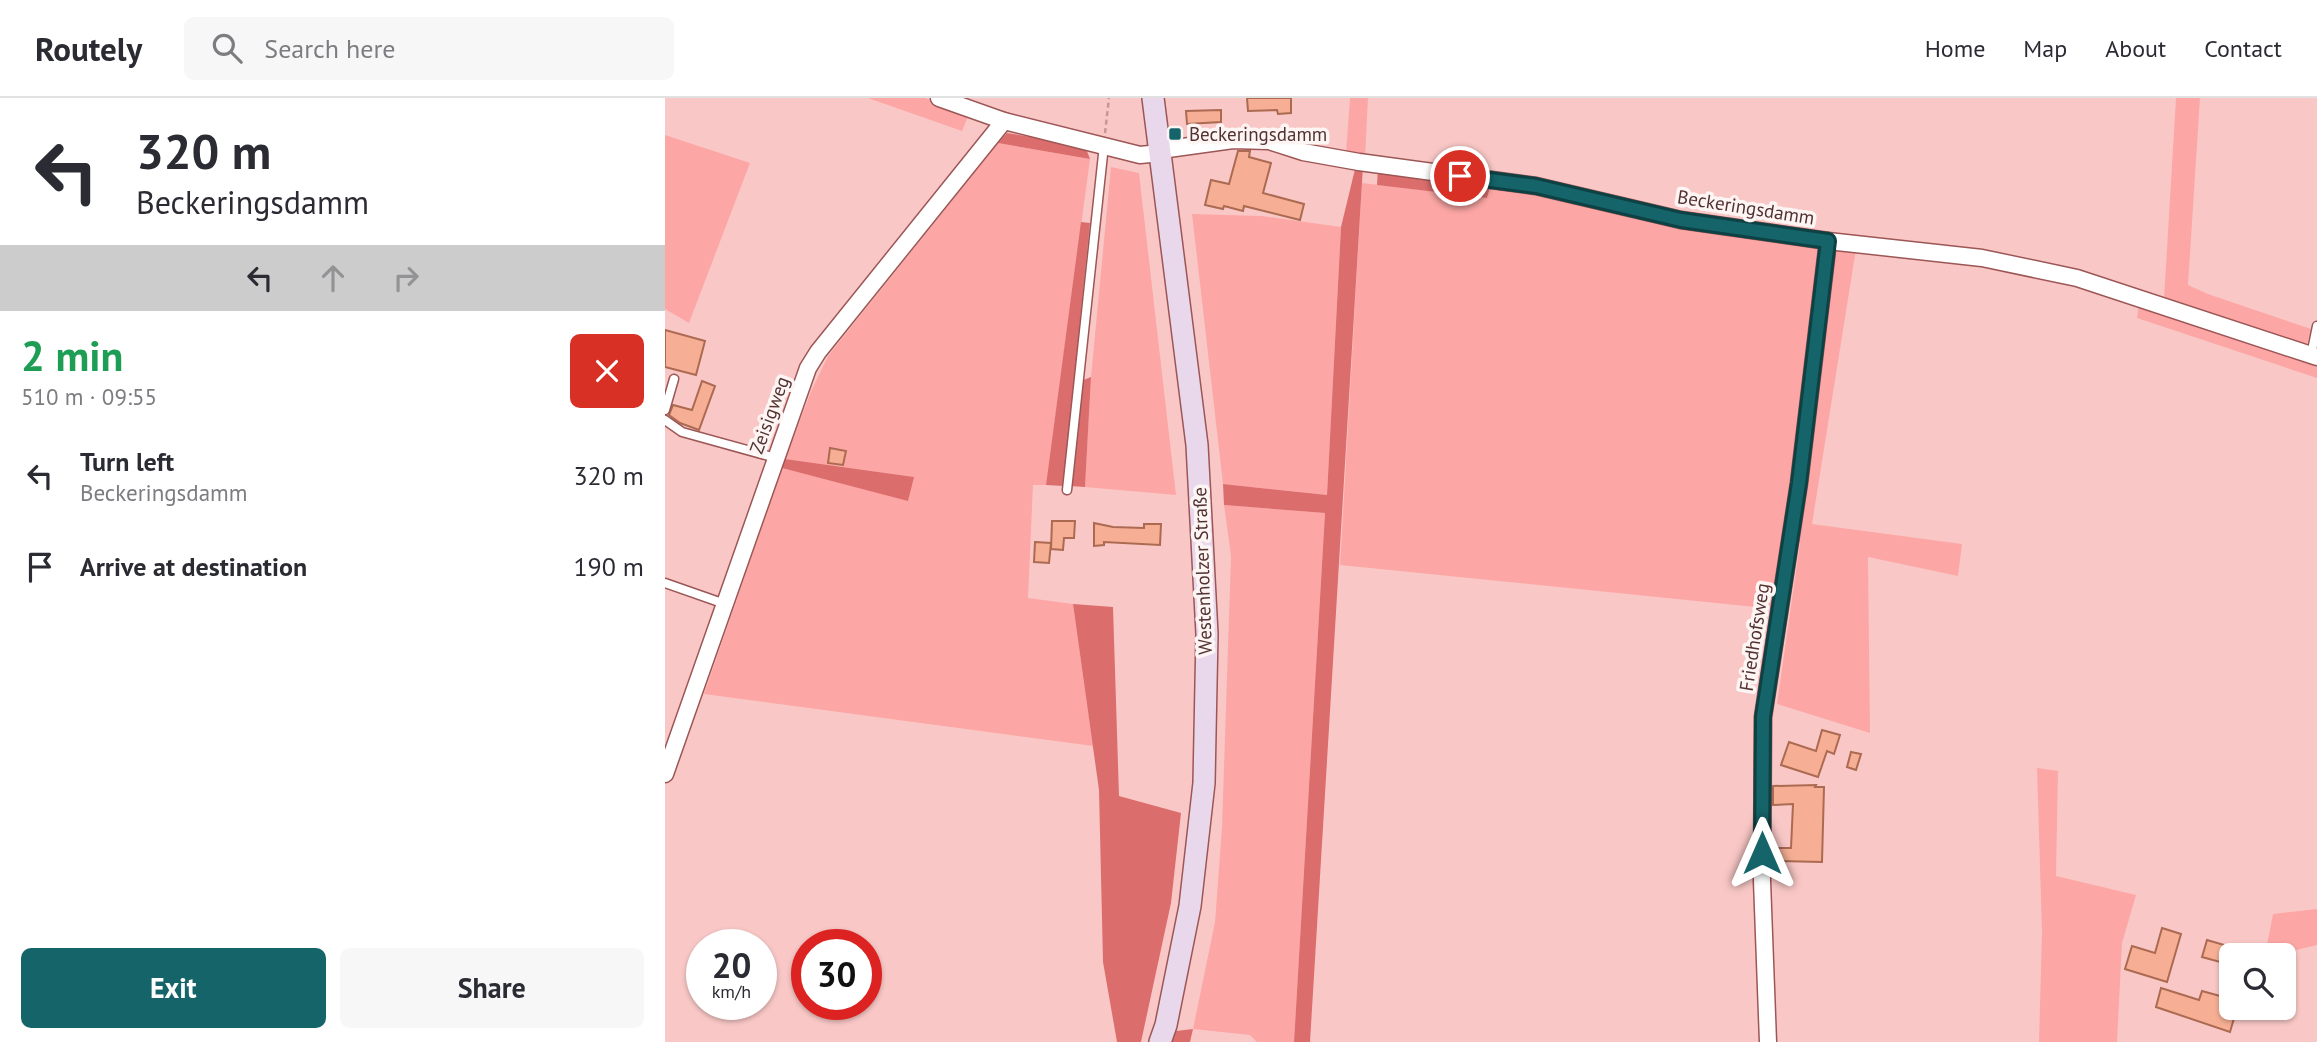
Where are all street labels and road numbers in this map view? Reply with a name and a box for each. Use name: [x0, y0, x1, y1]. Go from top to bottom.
street label: Beckeringsdamm: [1676, 184, 1816, 230]
street label: Zeisigweg: [744, 373, 794, 457]
street label: Westenholzer Straße: [1187, 487, 1217, 655]
street label: Friedhofsweg: [1734, 581, 1774, 693]

